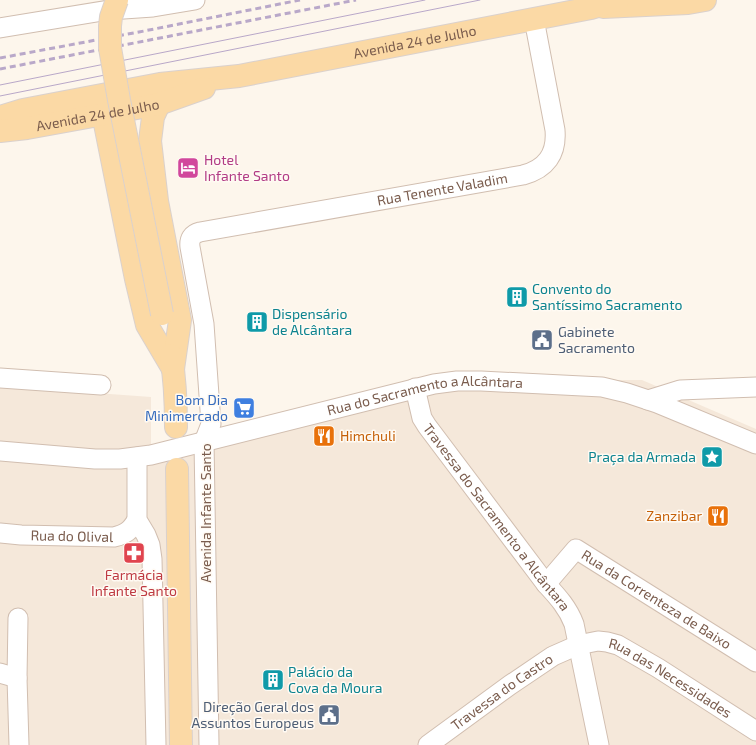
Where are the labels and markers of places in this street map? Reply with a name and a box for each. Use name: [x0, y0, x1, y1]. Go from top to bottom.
place label: Hotel Infante Santo: [204, 151, 290, 184]
hotel icon: Hotel Infante Santo: [175, 155, 201, 181]
place label: Convento do Santíssimo Sacramento: [532, 280, 682, 313]
building icon: Convento do Santíssimo Sacramento: [504, 284, 530, 310]
place label: Dispensário de Alcântara: [272, 305, 352, 338]
building icon: Dispensário de Alcântara: [244, 309, 270, 335]
place label: Gabinete Sacramento: [558, 323, 635, 356]
public building icon: Gabinete Sacramento: [529, 327, 555, 353]
place label: Bom Dia Minimercado: [145, 391, 228, 424]
supermarket icon: Bom Dia Minimercado: [231, 395, 257, 421]
restaurant icon: Himchuli: [311, 423, 337, 449]
place label: Himchuli: [340, 427, 396, 444]
place icon: Praça da Armada: [699, 444, 725, 470]
place label: Praça da Armada: [588, 448, 696, 466]
restaurant icon: Zanzibar: [705, 503, 731, 529]
place label: Zanzibar: [646, 507, 702, 524]
pharmacy icon: Farmácia Infante Santo: [121, 540, 147, 566]
place label: Farmácia Infante Santo: [91, 566, 177, 599]
place label: Palácio da Cova da Moura: [288, 663, 382, 696]
building icon: Palácio da Cova da Moura: [260, 667, 286, 693]
place label: Direção Geral dos Assuntos Europeus: [192, 698, 314, 731]
public building icon: Direção Geral dos Assuntos Europeus: [316, 702, 342, 728]

